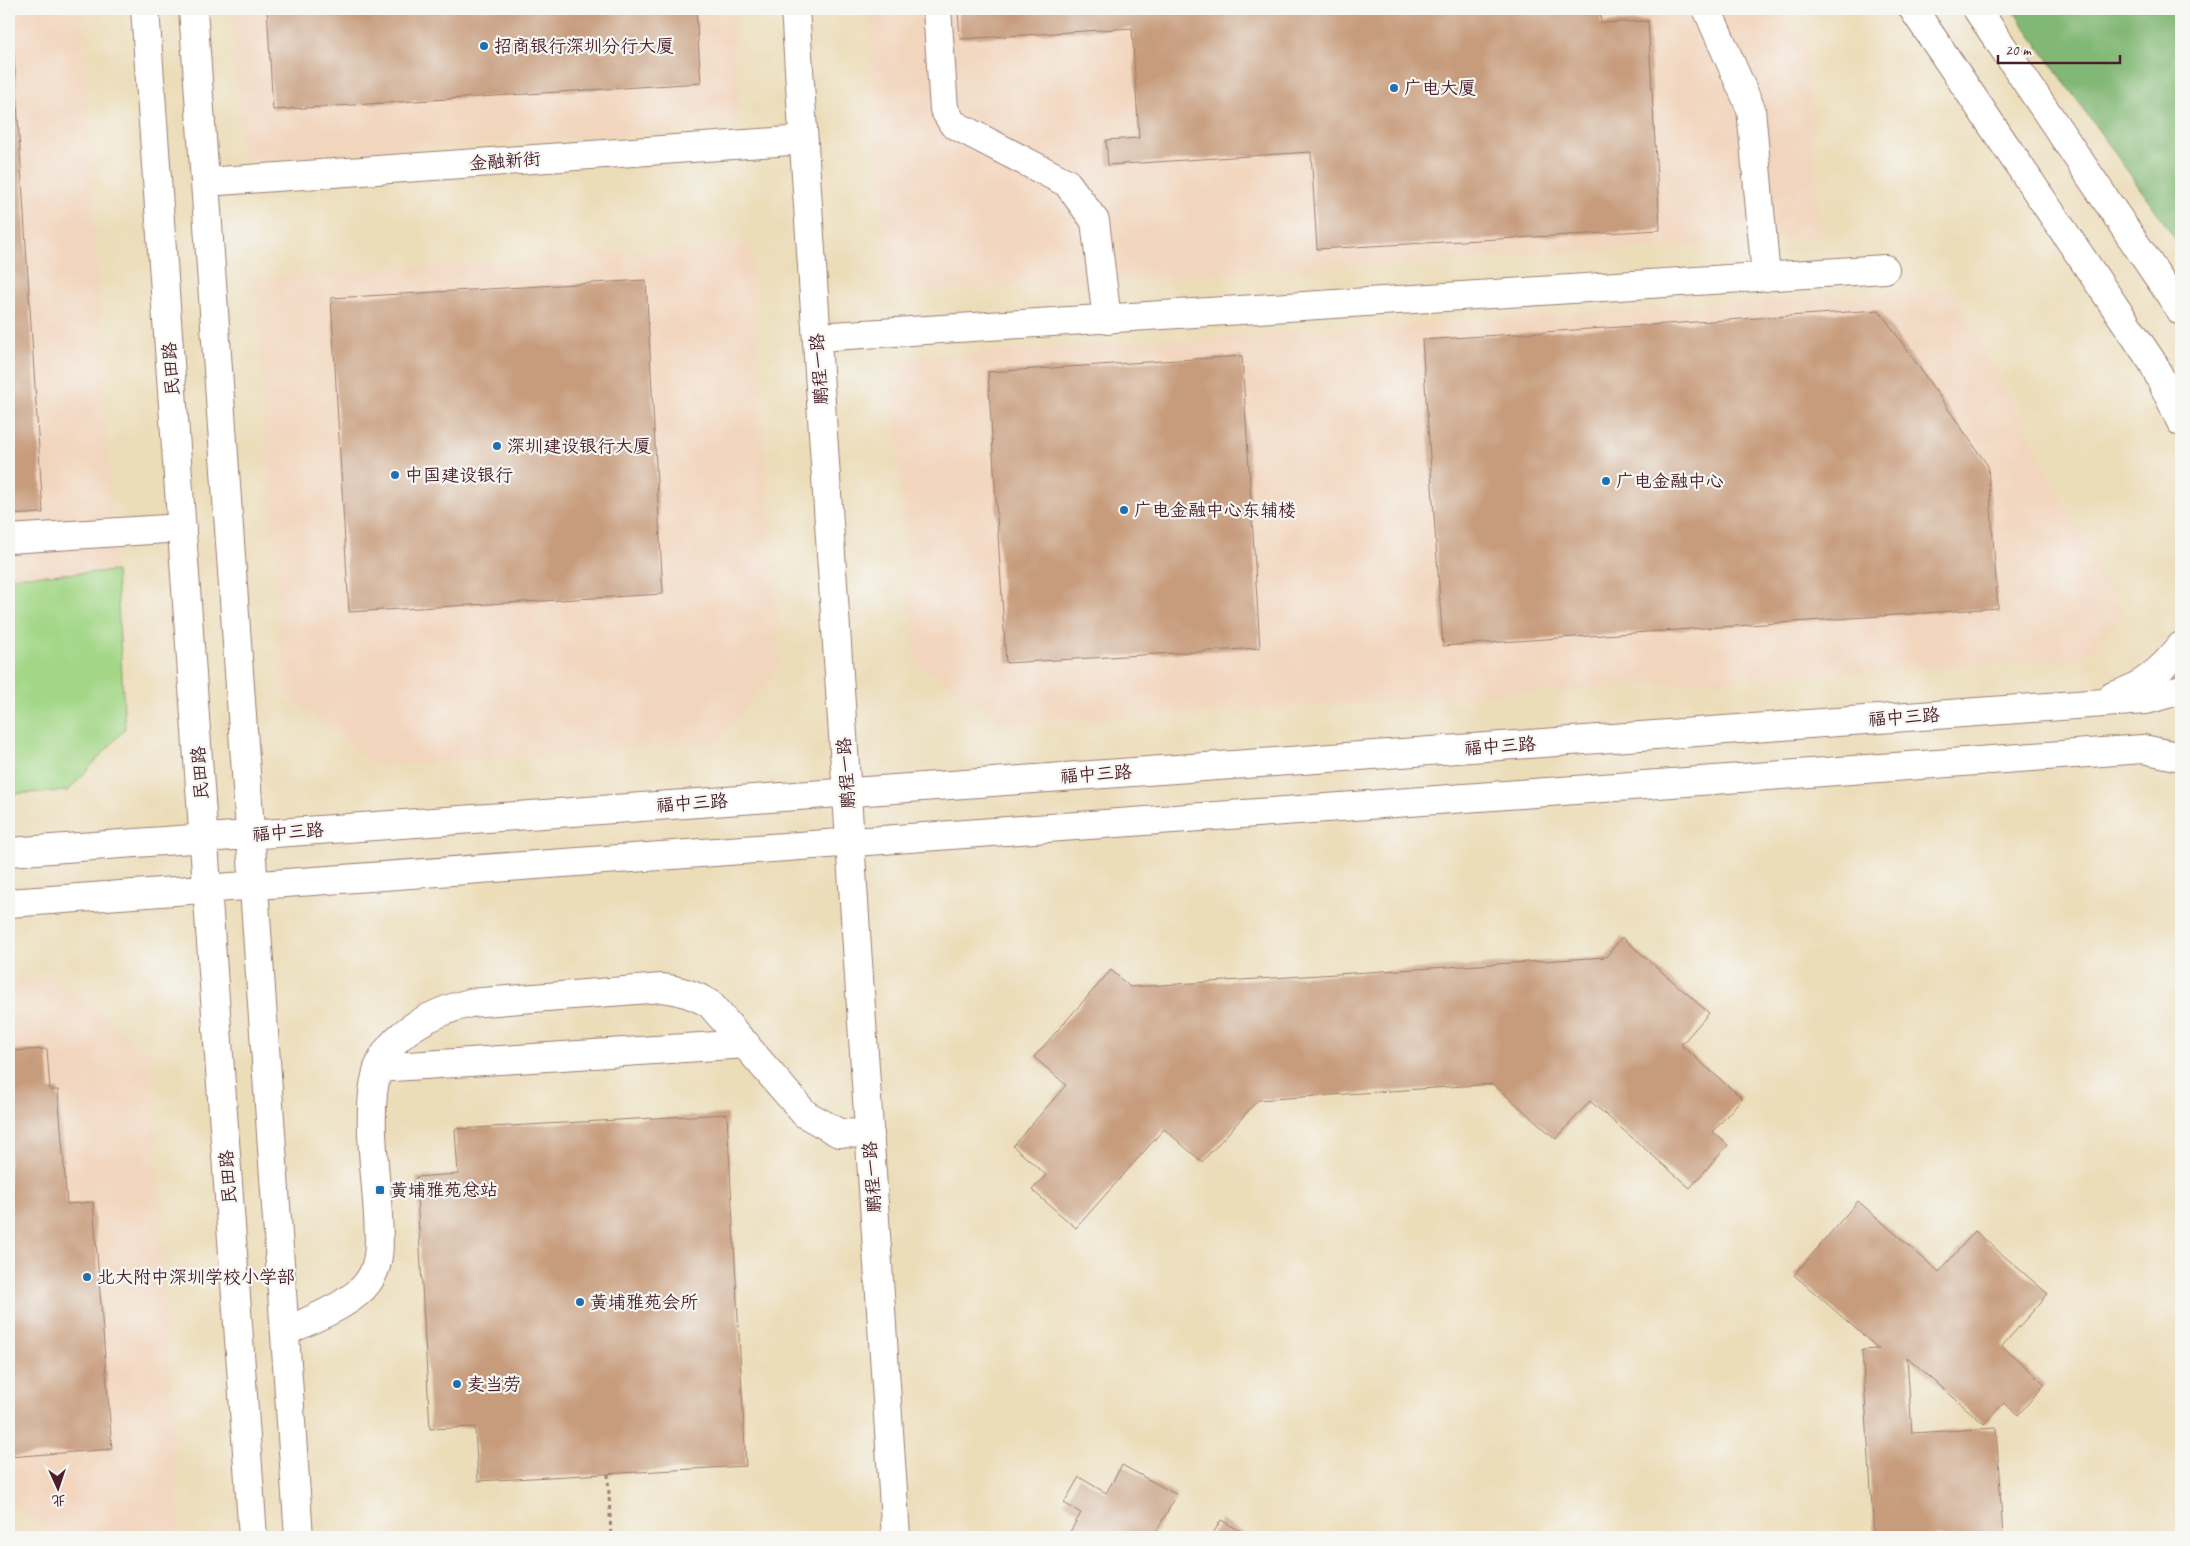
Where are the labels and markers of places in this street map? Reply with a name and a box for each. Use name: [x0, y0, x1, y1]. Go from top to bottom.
place label: 招商银行深圳分行大厦: [494, 35, 674, 57]
marker: 招商银行深圳分行大厦: [478, 40, 490, 52]
place label: 广电大厦: [1404, 77, 1476, 99]
marker: 广电大厦: [1388, 82, 1400, 94]
place label: 深圳建设银行大厦: [507, 435, 651, 457]
marker: 深圳建设银行大厦: [491, 440, 503, 452]
place label: 中国建设银行: [405, 464, 513, 486]
marker: 中国建设银行: [389, 469, 401, 481]
place label: 广电金融中心: [1616, 470, 1724, 492]
marker: 广电金融中心: [1600, 475, 1612, 487]
place label: 广电金融中心东辅楼: [1134, 499, 1296, 521]
marker: 广电金融中心东辅楼: [1118, 504, 1130, 516]
place label: 黄埔雅苑总站: [390, 1179, 498, 1201]
marker: 黄埔雅苑总站: [374, 1184, 386, 1196]
place label: 北大附中深圳学校小学部: [97, 1266, 295, 1288]
marker: 北大附中深圳学校小学部: [81, 1271, 93, 1283]
place label: 黄埔雅苑会所: [590, 1291, 698, 1313]
marker: 黄埔雅苑会所: [574, 1296, 586, 1308]
place label: 麦当劳: [467, 1373, 521, 1395]
marker: 麦当劳: [451, 1378, 463, 1390]

